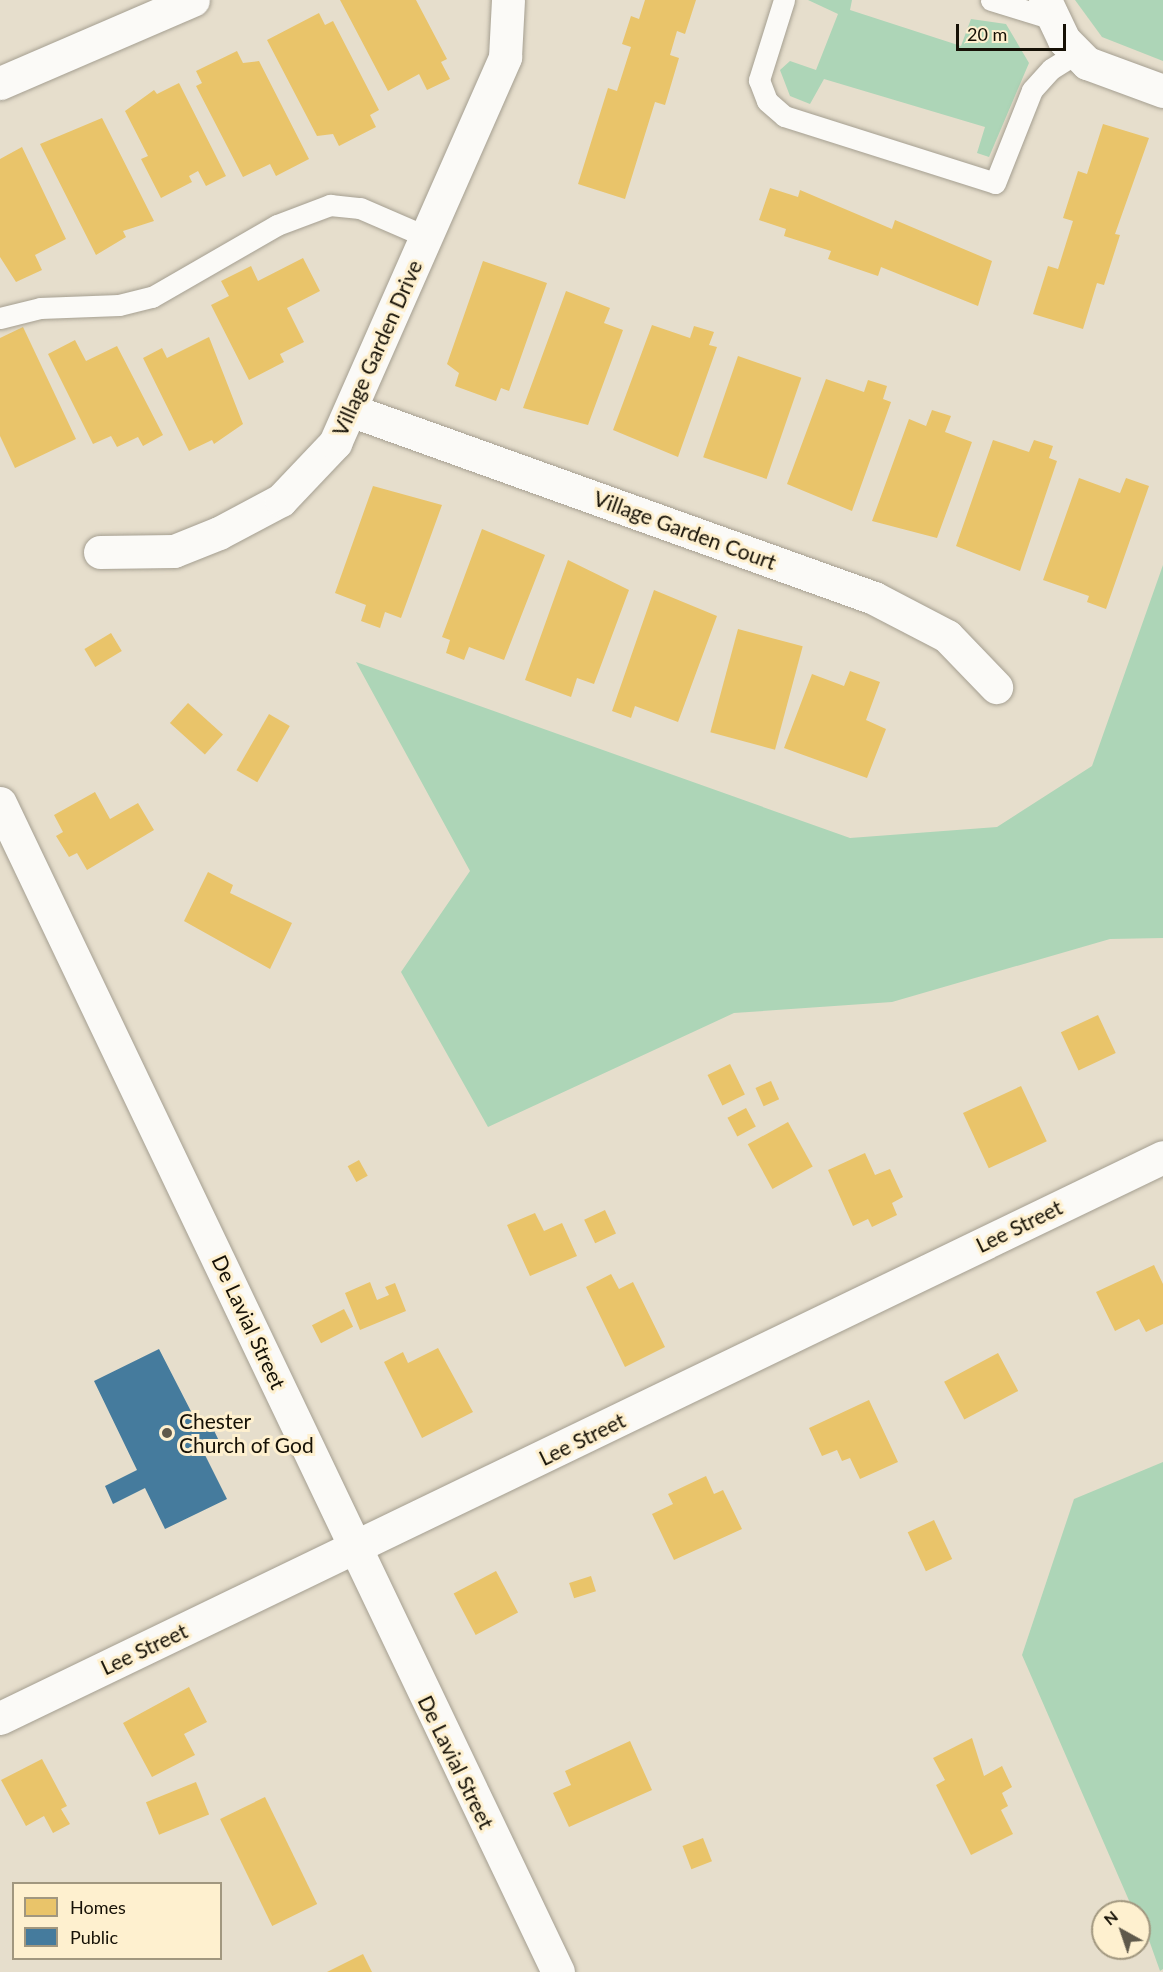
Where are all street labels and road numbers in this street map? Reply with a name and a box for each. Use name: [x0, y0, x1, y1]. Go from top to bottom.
street label: Village Garden Drive: [327, 256, 427, 440]
street label: Village Garden Court: [590, 485, 780, 575]
street label: Lee Street: [972, 1194, 1066, 1258]
street label: De Lavial Street: [207, 1251, 291, 1393]
street label: Lee Street: [535, 1407, 629, 1471]
street label: Lee Street: [97, 1618, 191, 1680]
street label: De Lavial Street: [413, 1691, 499, 1833]

